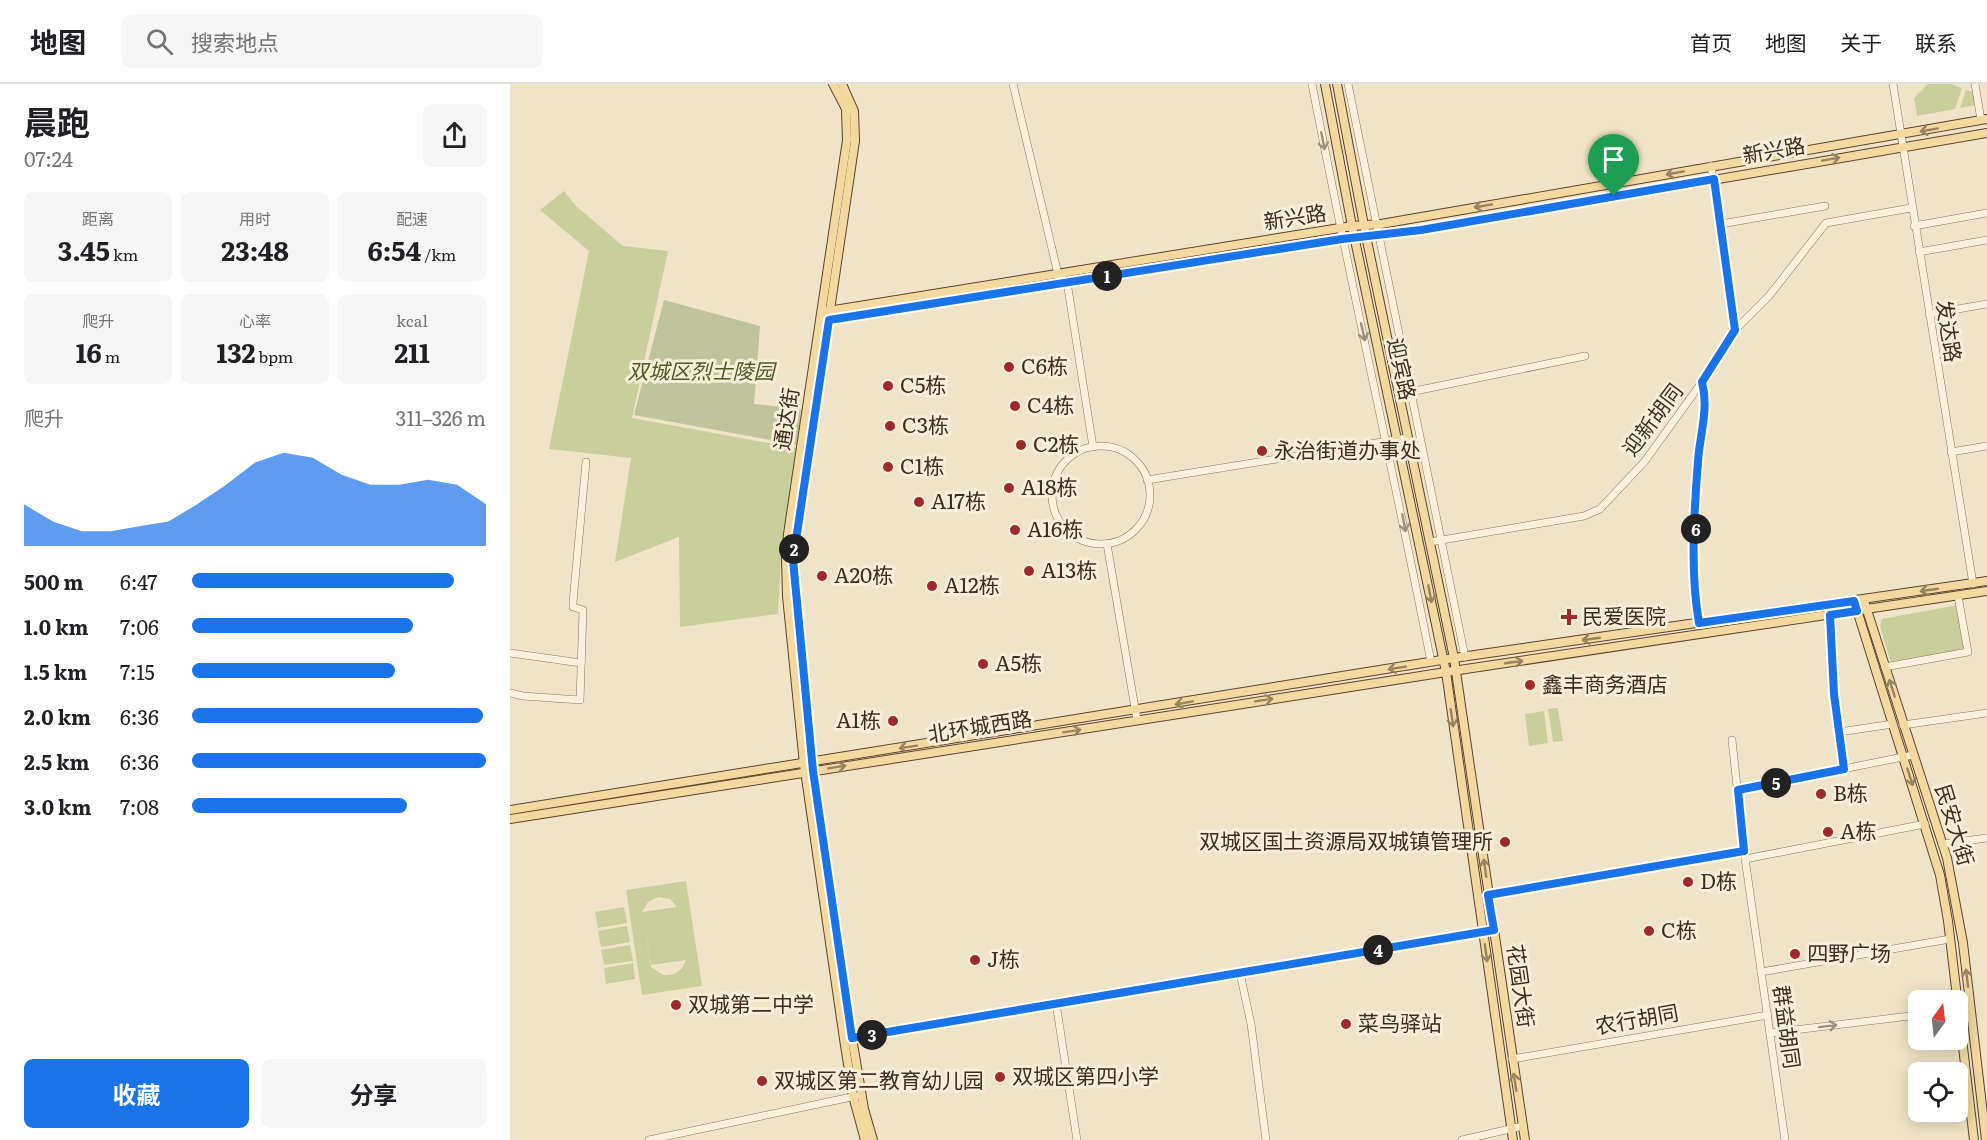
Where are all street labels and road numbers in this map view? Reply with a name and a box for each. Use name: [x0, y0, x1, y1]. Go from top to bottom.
street label: 新兴路: [1740, 128, 1807, 169]
street label: 新兴路: [1261, 195, 1328, 236]
street label: 发达路: [1930, 297, 1971, 364]
street label: 迎宾路: [1382, 334, 1425, 403]
street label: 迎新胡同: [1613, 376, 1689, 461]
street label: 通达街: [764, 385, 805, 452]
street label: 北环城西路: [925, 701, 1034, 748]
street label: 民安大街: [1929, 780, 1983, 869]
street label: 花园大街: [1501, 942, 1544, 1029]
street label: 群益胡同: [1767, 983, 1810, 1070]
street label: 农行胡同: [1593, 995, 1681, 1040]

